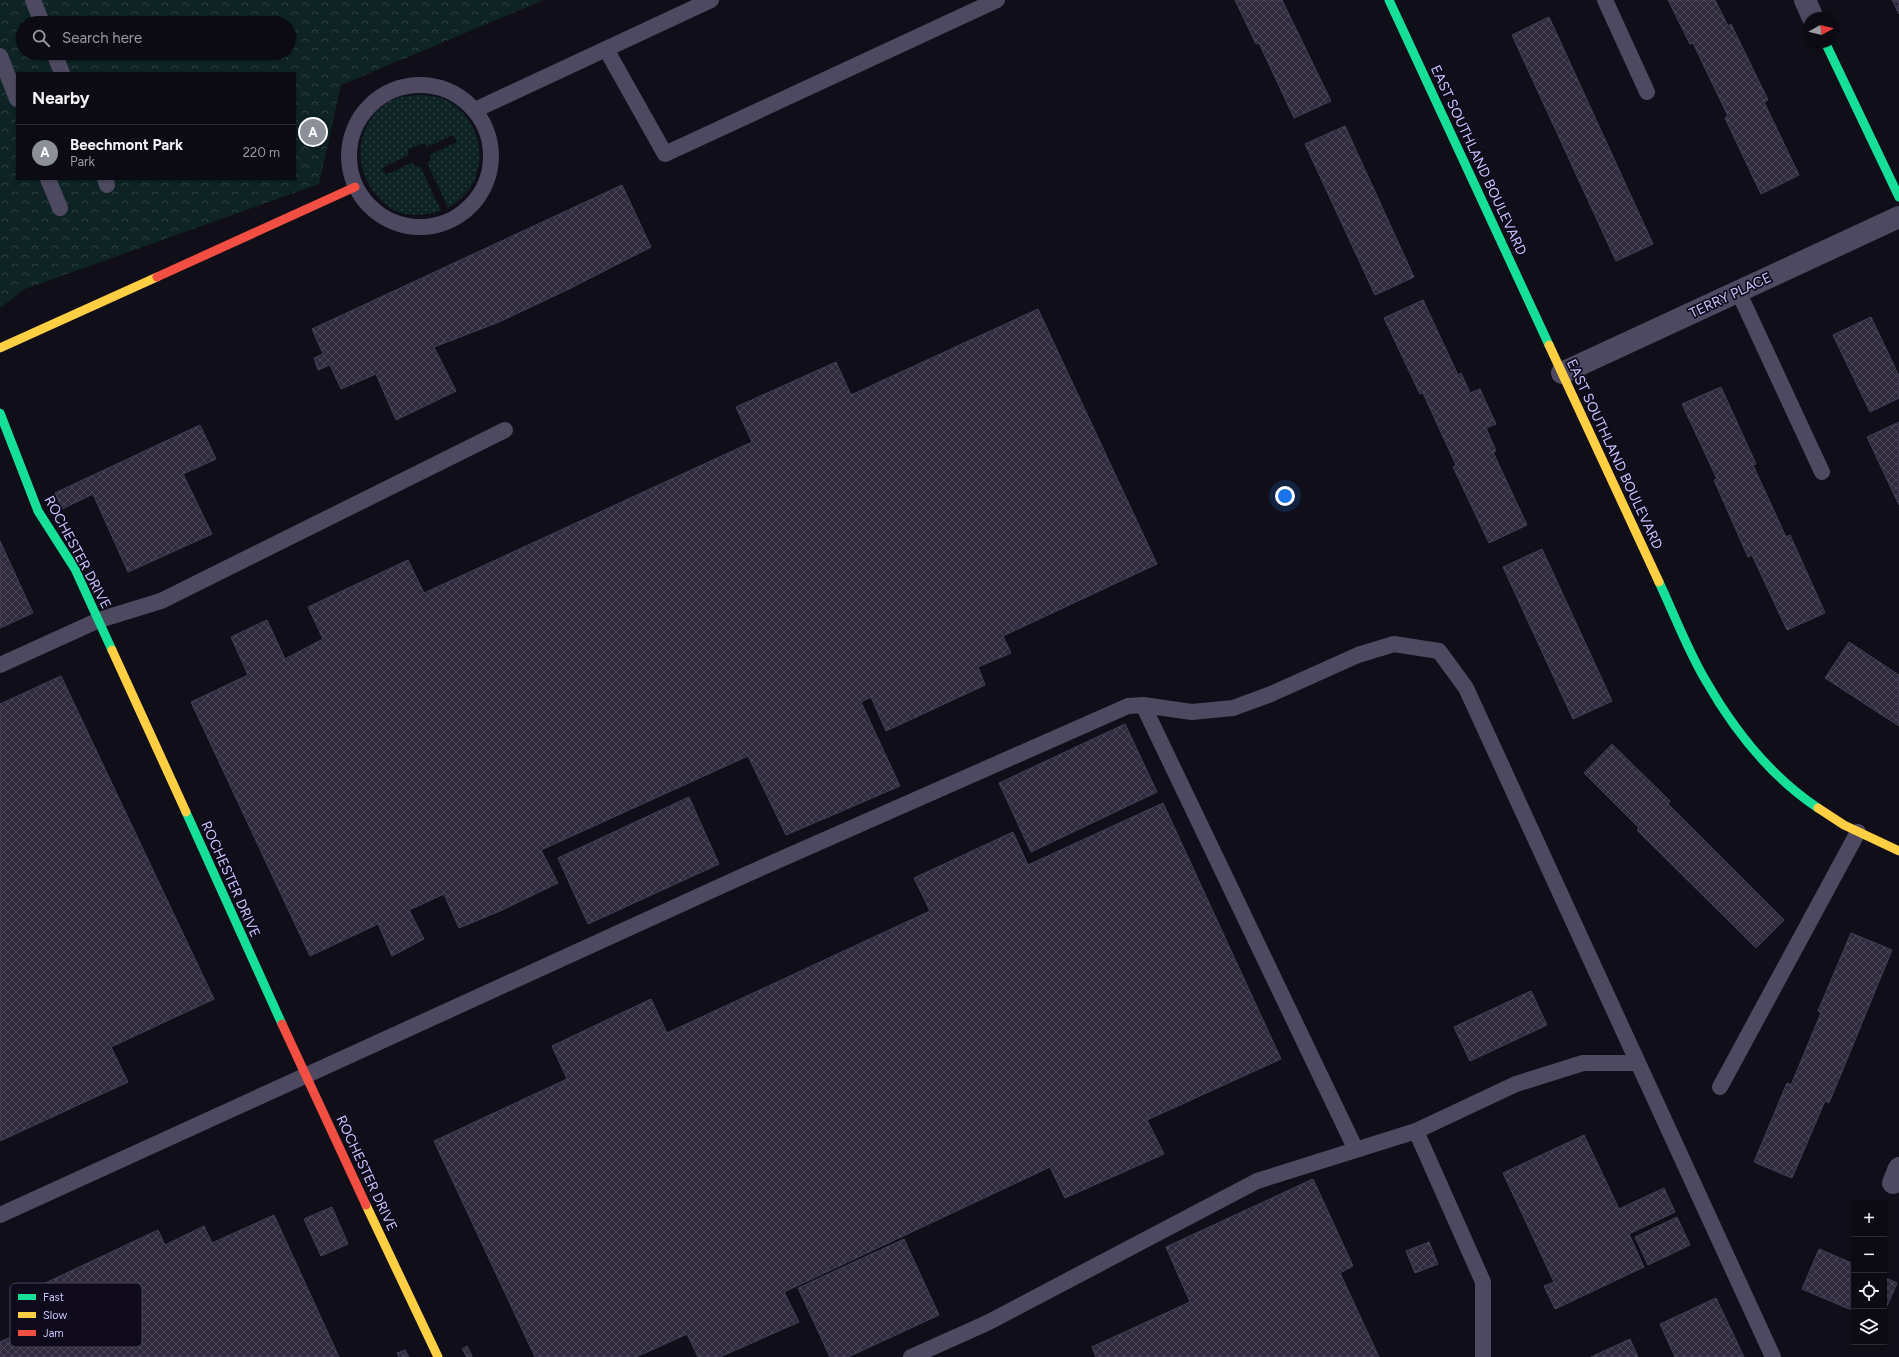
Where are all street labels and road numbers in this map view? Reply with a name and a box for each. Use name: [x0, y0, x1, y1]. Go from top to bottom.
street label: EAST SOUTHLAND BOULEVARD: [1427, 63, 1530, 258]
street label: TERRY PLACE: [1687, 269, 1774, 322]
street label: EAST SOUTHLAND BOULEVARD: [1563, 357, 1666, 552]
street label: ROCHESTER DRIVE: [41, 493, 115, 612]
street label: ROCHESTER DRIVE: [197, 818, 264, 940]
street label: ROCHESTER DRIVE: [332, 1113, 401, 1234]

